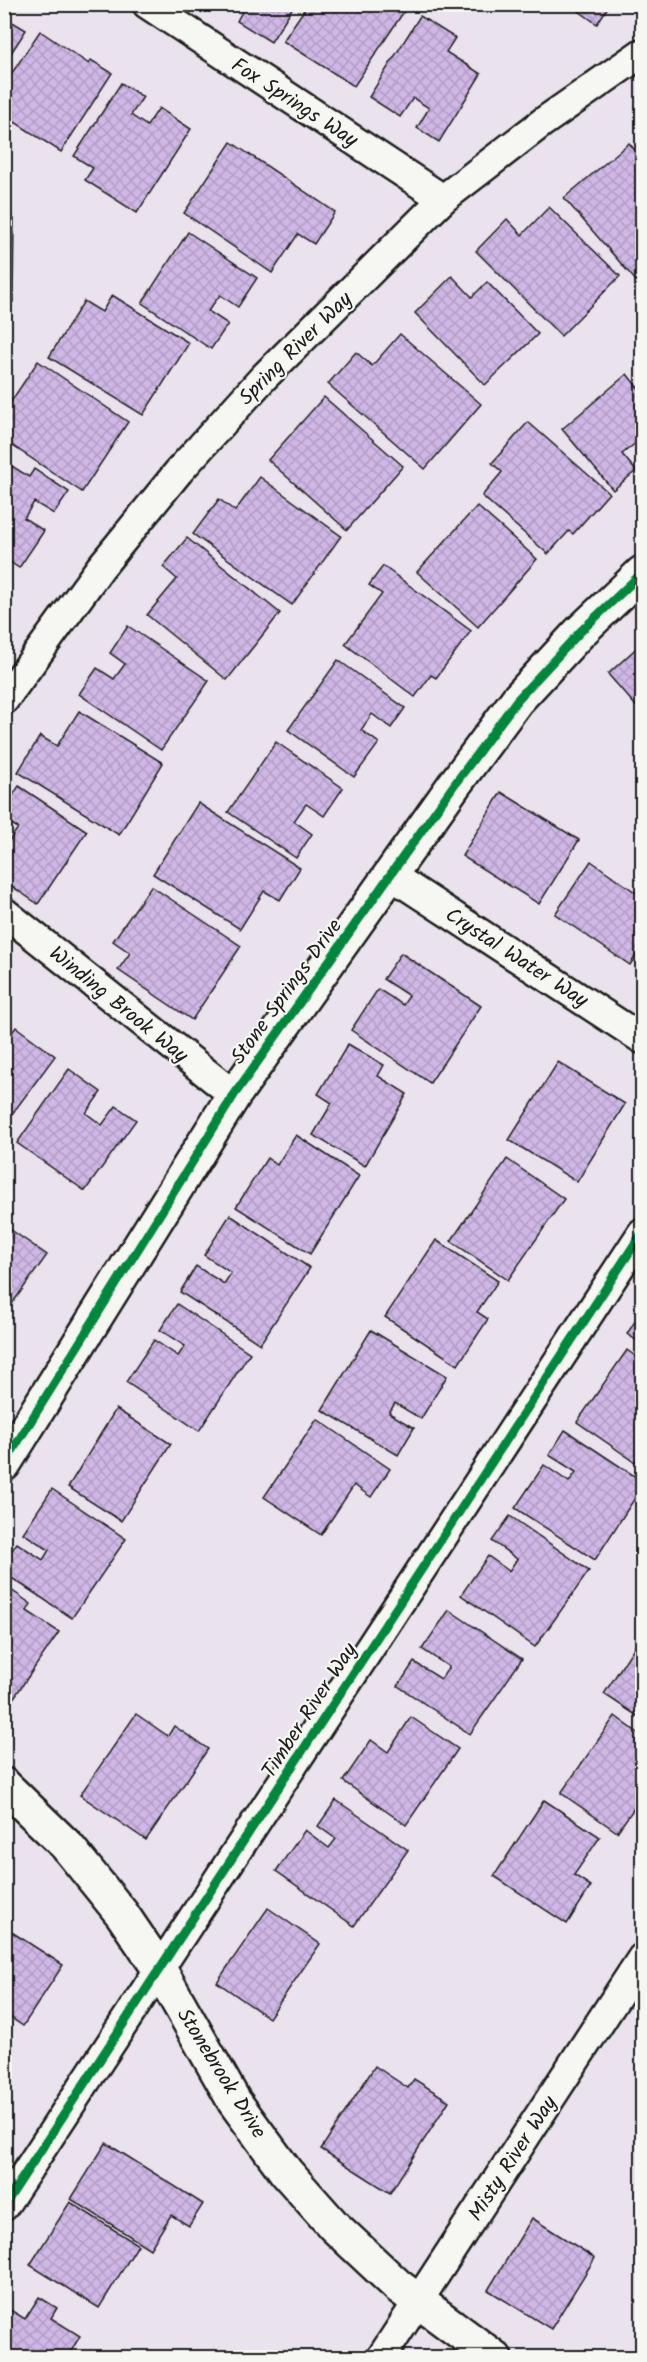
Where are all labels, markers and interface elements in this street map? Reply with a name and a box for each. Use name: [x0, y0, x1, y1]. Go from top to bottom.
street label: Fox Springs Way: [224, 50, 364, 157]
street label: Spring River Way: [231, 284, 361, 414]
street label: Crystal Water Way: [438, 899, 595, 1017]
street label: Stone Springs Drive: [223, 912, 352, 1072]
street label: Winding Brook Way: [41, 938, 195, 1072]
street label: Timber River Way: [254, 1636, 367, 1785]
street label: Stonebrook Drive: [167, 2002, 274, 2146]
street label: Misty River Way: [460, 2089, 566, 2228]

